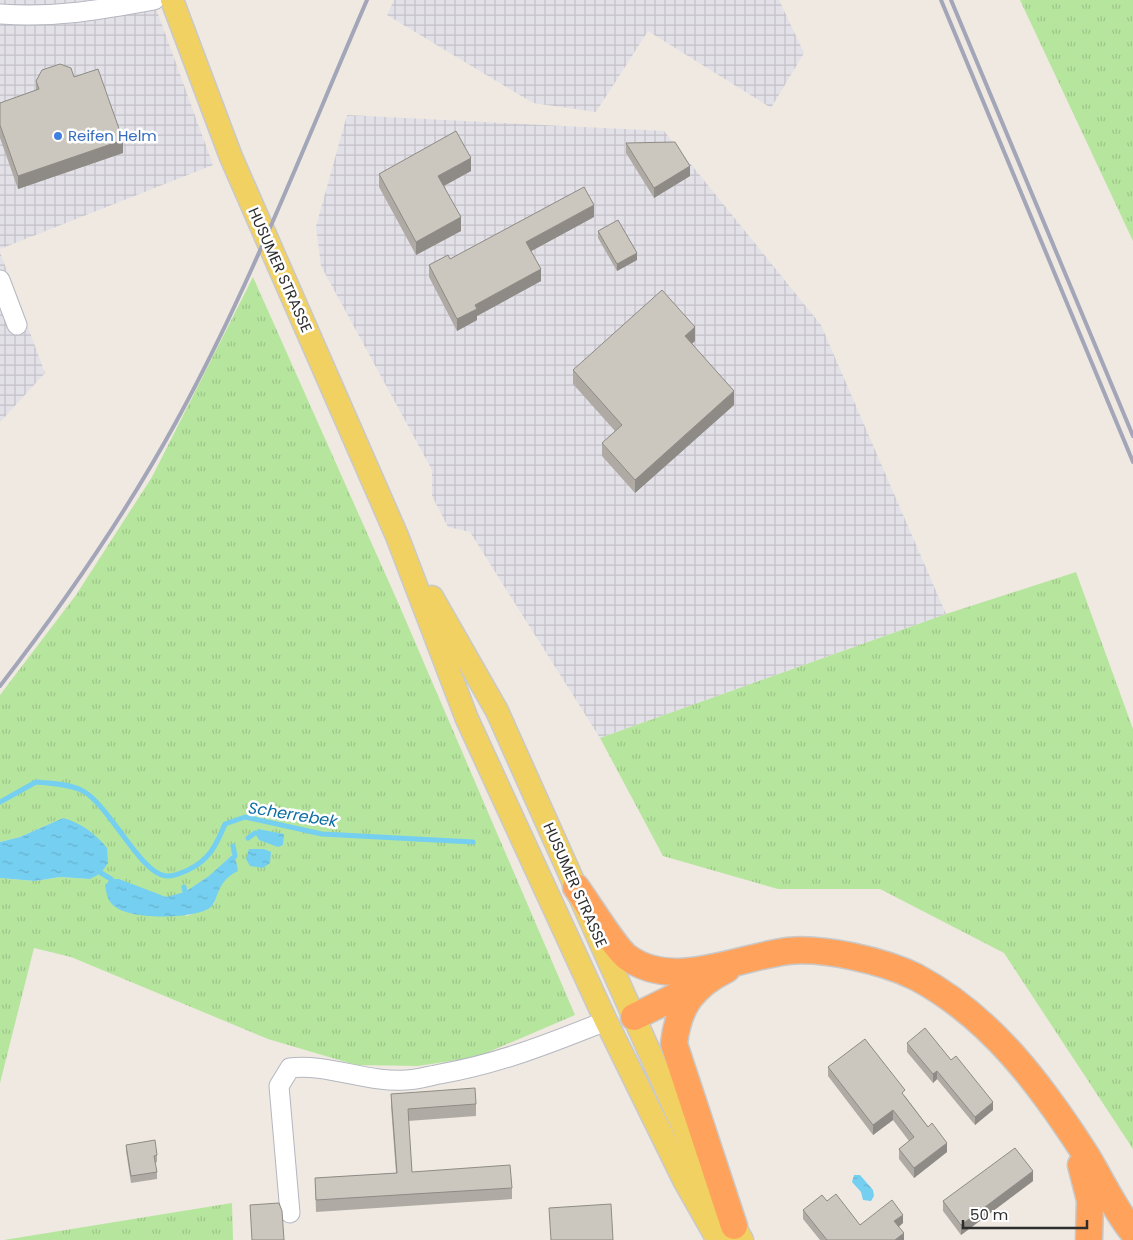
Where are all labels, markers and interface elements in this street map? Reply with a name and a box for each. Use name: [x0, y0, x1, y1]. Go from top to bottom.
place label: Reifen Helm: [68, 125, 157, 146]
marker: Reifen Helm: [52, 130, 64, 142]
street label: HUSUMER STRASSE: [243, 204, 317, 336]
water label: Scherrebek: [247, 796, 340, 833]
street label: HUSUMER STRASSE: [538, 819, 612, 951]
scale bar: [963, 1198, 1087, 1230]
text: 50 m: [970, 1204, 1008, 1225]

